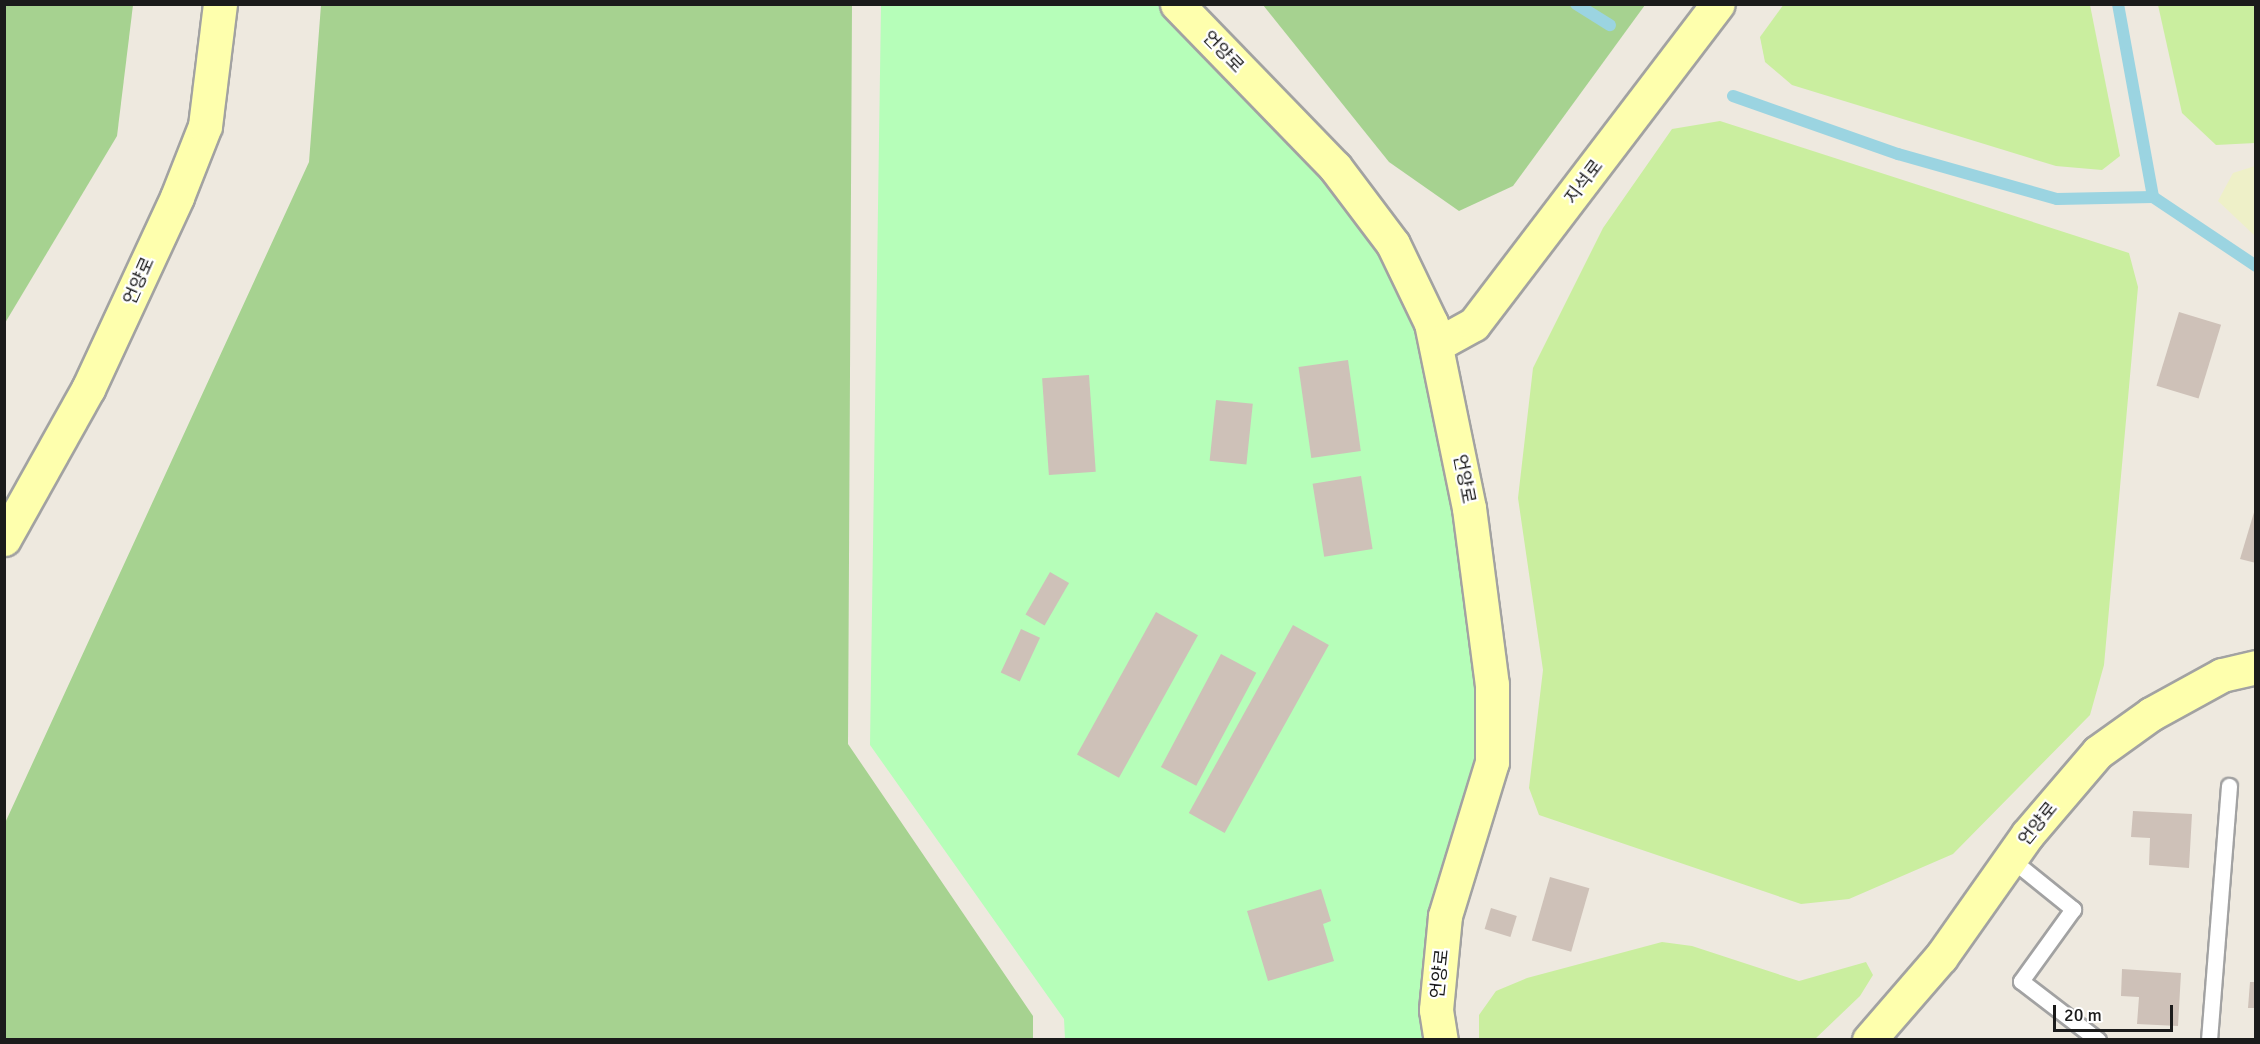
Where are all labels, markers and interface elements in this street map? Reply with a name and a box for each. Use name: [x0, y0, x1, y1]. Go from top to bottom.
street label: 언양로: [1198, 27, 1248, 77]
street label: 지석로: [1560, 156, 1608, 208]
street label: 언양로: [119, 254, 159, 308]
street label: 언양로: [1449, 453, 1479, 505]
street label: 언양로: [2014, 798, 2062, 850]
street label: 언양로: [1427, 948, 1453, 1000]
scale bar: [2056, 993, 2176, 1031]
text: 20 m: [2064, 1004, 2102, 1026]

